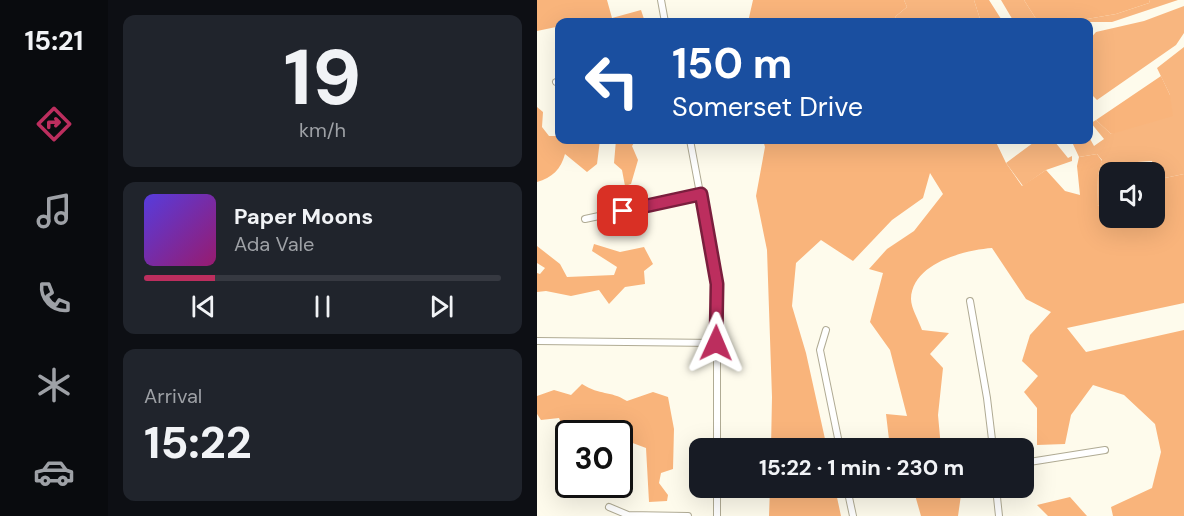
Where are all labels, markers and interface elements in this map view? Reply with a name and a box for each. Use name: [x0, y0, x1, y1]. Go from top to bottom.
text: 15:21: [25, 23, 83, 58]
text: 19: [284, 27, 361, 128]
text: 150 m: [672, 36, 792, 91]
icon: left: [573, 42, 651, 120]
text: Somerset Drive: [672, 89, 863, 124]
icon: directions: [33, 103, 75, 145]
text: km/h: [299, 117, 346, 143]
map controls: [1099, 162, 1165, 228]
button: sound: [1099, 162, 1165, 228]
pin: [597, 185, 648, 236]
icon: music: [33, 190, 75, 232]
icon: arrive: [606, 194, 639, 227]
text: Paper Moons: [234, 202, 373, 231]
text: Ada Vale: [234, 231, 314, 257]
icon: phone: [33, 277, 75, 319]
icon: previous: [187, 290, 220, 323]
icon: pause: [306, 290, 339, 323]
icon: next: [425, 290, 458, 323]
position arrow: [684, 311, 748, 375]
icon: climate: [33, 364, 75, 406]
text: Arrival: [144, 383, 202, 409]
text: 15:22: [144, 413, 252, 472]
speed limit sign: 30: [555, 420, 633, 498]
icon: car: [33, 451, 75, 493]
text: 15:22 · 1 min · 230 m: [759, 453, 964, 482]

